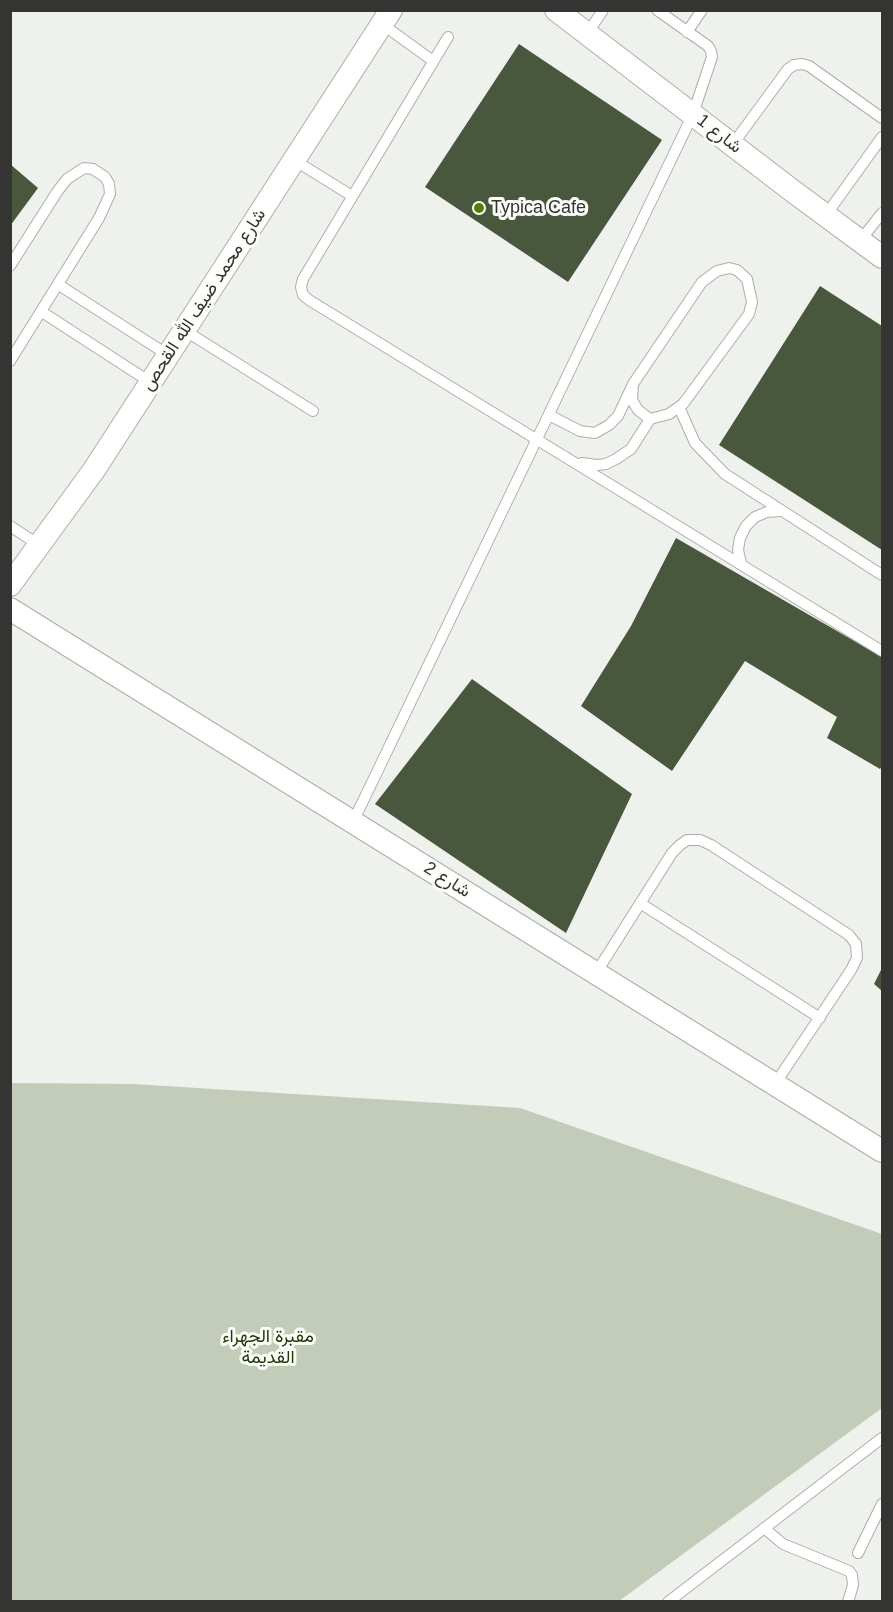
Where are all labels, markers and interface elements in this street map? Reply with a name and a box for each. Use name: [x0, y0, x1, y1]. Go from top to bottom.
street label: شارع 1: [692, 110, 746, 158]
place label: Typica Cafe: [491, 197, 586, 219]
marker: Typica Cafe: [472, 201, 486, 215]
street label: شارع محمد ضيف الله القحص: [137, 205, 271, 395]
street label: شارع 2: [420, 857, 474, 903]
park label: مقبرة الجهراء القديمة: [222, 1326, 314, 1368]

